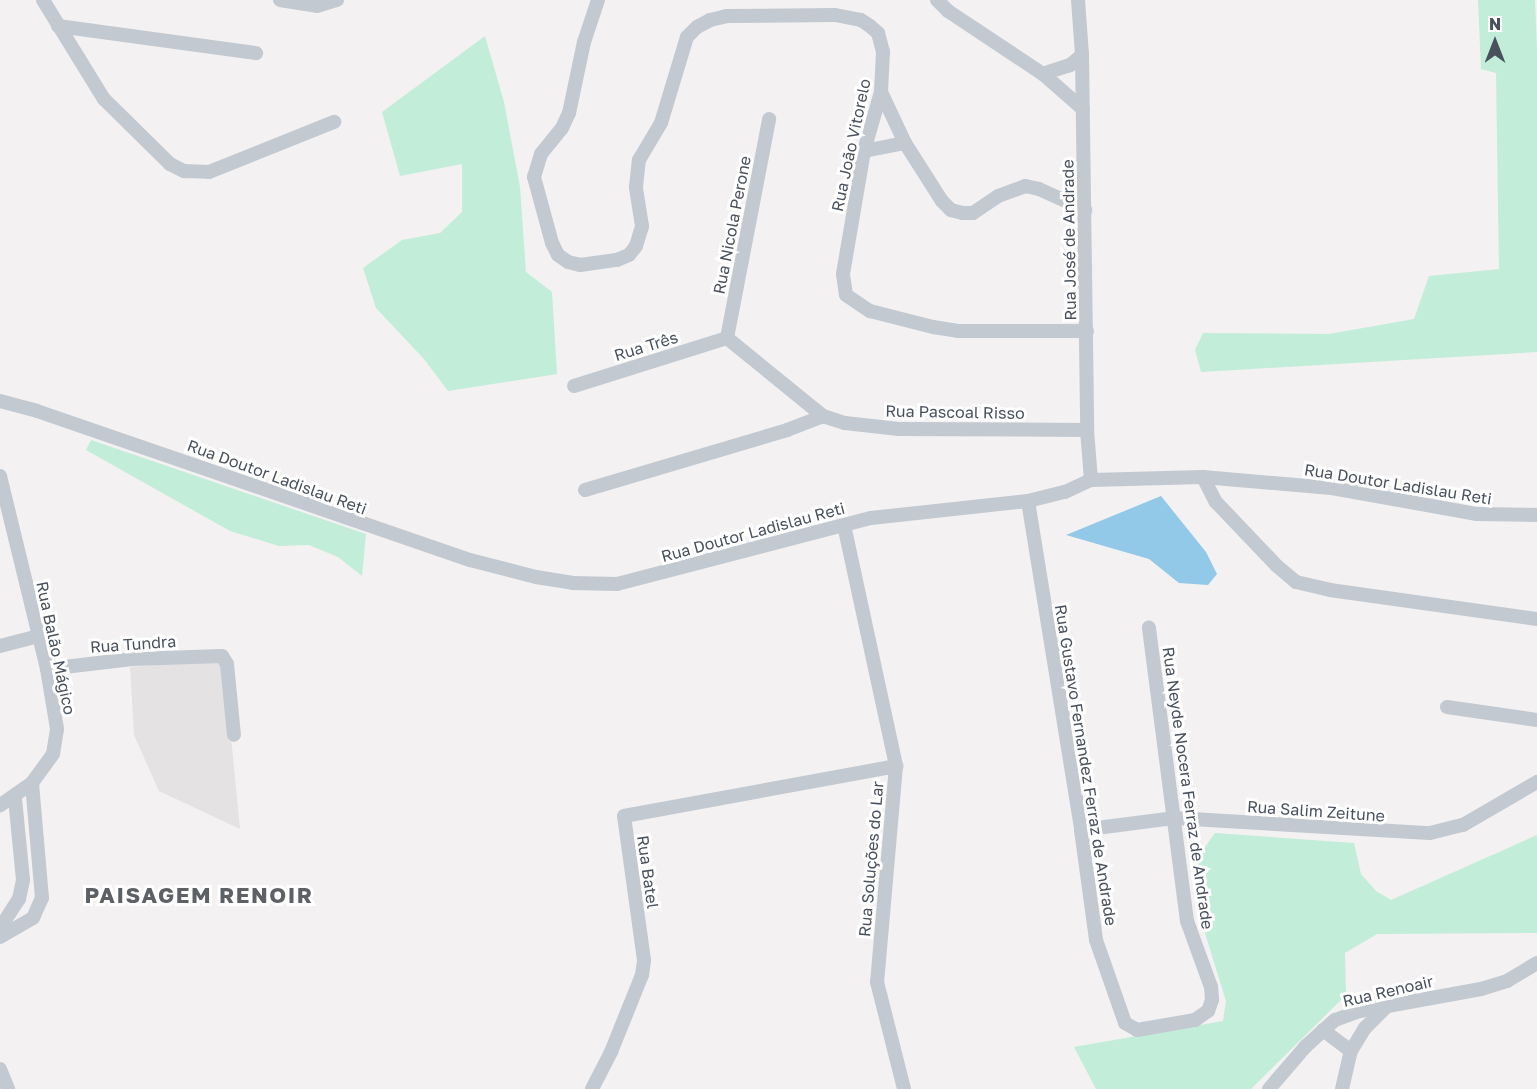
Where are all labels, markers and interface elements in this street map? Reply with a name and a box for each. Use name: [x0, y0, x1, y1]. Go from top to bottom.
north arrow: [1465, 12, 1525, 72]
text: N: [1489, 14, 1501, 34]
street label: Rua João Vitorelo: [828, 77, 874, 213]
street label: Rua Nicola Perone: [709, 154, 755, 296]
street label: Rua José de Andrade: [1058, 159, 1080, 321]
street label: Rua Três: [612, 327, 680, 365]
street label: Rua Pascoal Risso: [885, 401, 1025, 423]
street label: Rua Doutor Ladislau Reti: [185, 436, 369, 518]
street label: Rua Doutor Ladislau Reti: [1303, 460, 1493, 508]
street label: Rua Doutor Ladislau Reti: [659, 498, 847, 566]
street label: Rua Balão Mágico: [32, 579, 80, 717]
street label: Rua Gustavo Fernandez Ferraz de Andrade: [1051, 603, 1121, 927]
street label: Rua Tundra: [89, 631, 177, 657]
street label: Rua Neyde Nocera Ferraz de Andrade: [1159, 646, 1217, 930]
street label: Rua Soluções do Lar: [855, 780, 887, 938]
street label: Rua Salim Zeitune: [1246, 797, 1386, 825]
street label: Rua Batel: [633, 834, 663, 910]
district label: PAISAGEM RENOIR: [84, 882, 314, 908]
street label: Rua Renoair: [1341, 971, 1435, 1011]

